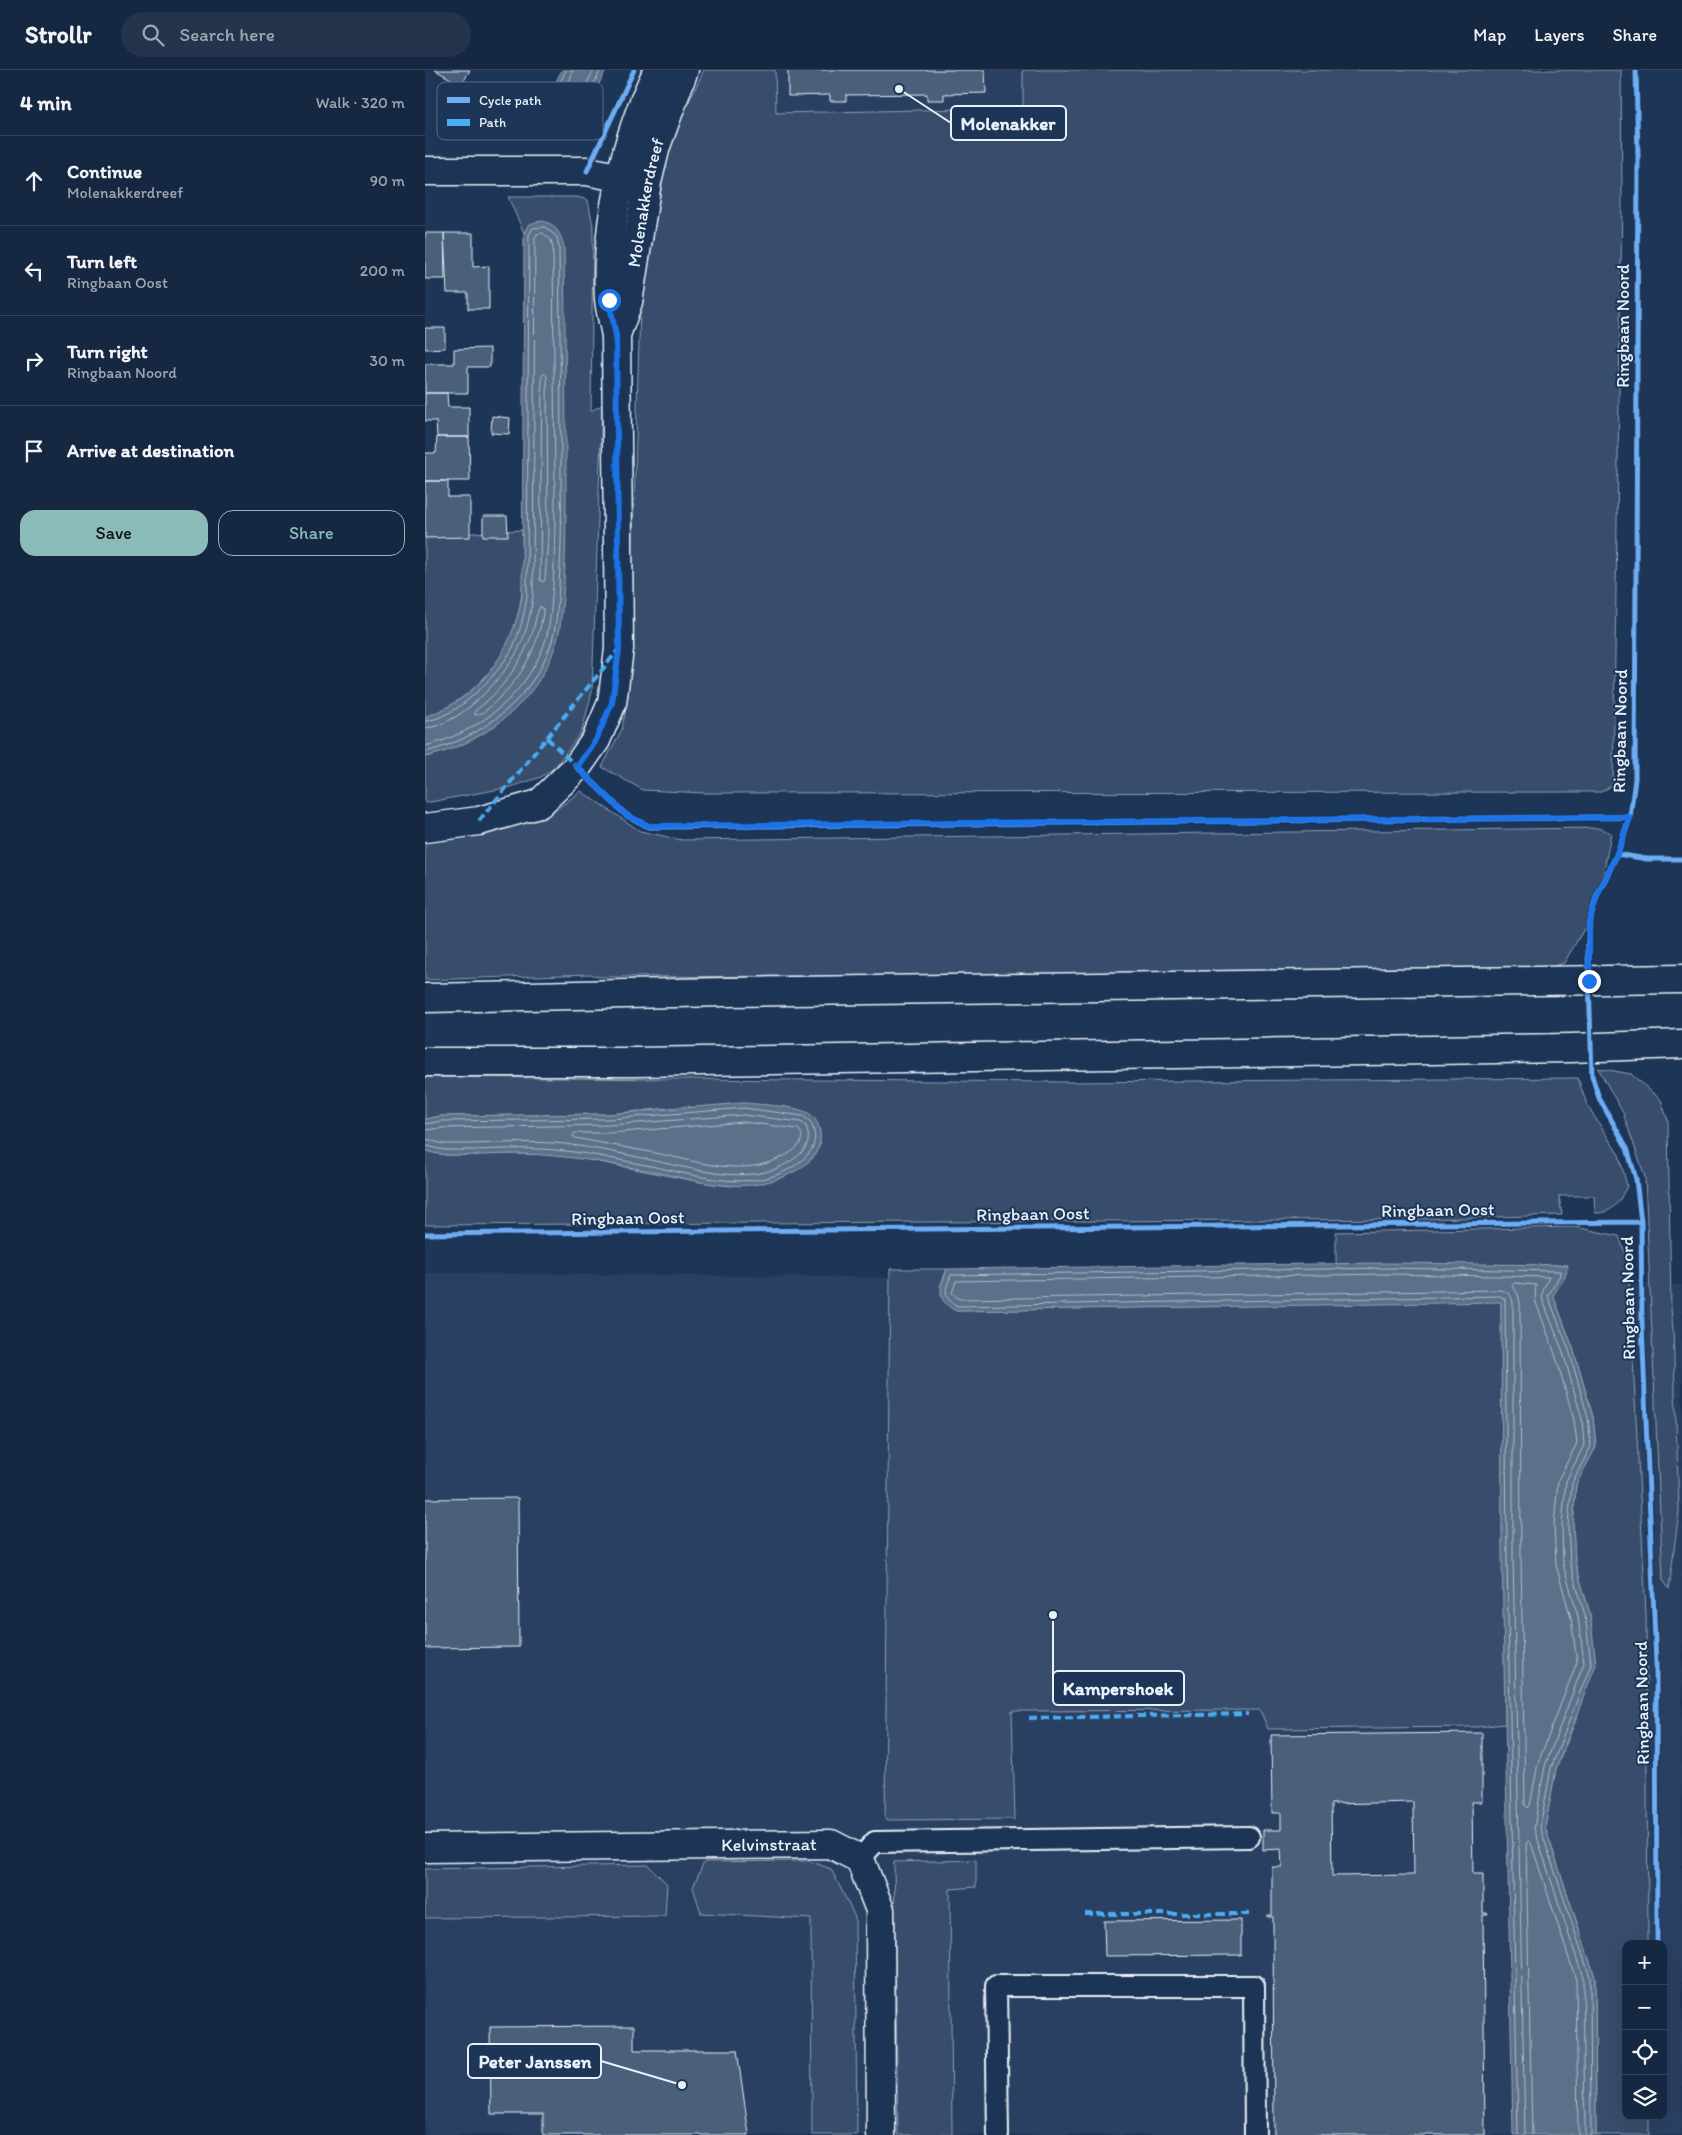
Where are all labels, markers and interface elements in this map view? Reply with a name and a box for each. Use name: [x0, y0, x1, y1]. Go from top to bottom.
search box: [121, 12, 471, 57]
text: Strollr: [25, 20, 91, 49]
icon: search: [139, 21, 167, 49]
text: Search here: [179, 23, 275, 46]
text: Map: [1473, 24, 1506, 46]
text: Layers: [1534, 24, 1584, 46]
text: Share: [1612, 24, 1657, 46]
legend: [437, 82, 603, 140]
text: 4 min: [20, 90, 72, 115]
text: Cycle path: [479, 92, 542, 109]
text: Walk · 320 m: [316, 93, 405, 112]
callout: Molenakker: [951, 106, 1066, 140]
text: Molenakker: [961, 112, 1056, 135]
text: Path: [479, 114, 506, 131]
street label: Molenakkerdreef: [623, 135, 669, 269]
text: Continue: [67, 160, 142, 183]
icon: ahead: [20, 167, 48, 195]
text: 90 m: [370, 171, 405, 190]
text: Molenakkerdreef: [67, 183, 183, 202]
text: Turn left: [67, 250, 137, 273]
icon: left: [20, 257, 48, 285]
text: 200 m: [360, 261, 405, 280]
street label: Ringbaan Noord: [1612, 264, 1634, 388]
text: Ringbaan Oost: [67, 273, 168, 292]
route start: [598, 289, 621, 312]
text: Turn right: [67, 340, 148, 363]
icon: right: [20, 347, 48, 375]
text: 30 m: [369, 351, 405, 370]
text: Ringbaan Noord: [67, 363, 177, 382]
icon: arrive: [20, 437, 48, 465]
text: Arrive at destination: [67, 439, 234, 462]
button: Save: [20, 510, 208, 556]
button: Share: [218, 510, 405, 556]
street label: Ringbaan Noord: [1608, 669, 1632, 793]
route end: [1578, 970, 1601, 993]
street label: Ringbaan Oost: [1381, 1198, 1495, 1222]
street label: Ringbaan Oost: [976, 1202, 1090, 1226]
street label: Ringbaan Oost: [571, 1206, 685, 1230]
street label: Ringbaan Noord: [1616, 1236, 1640, 1360]
street label: Ringbaan Noord: [1630, 1641, 1654, 1765]
callout: Kampershoek: [1053, 1671, 1184, 1705]
text: Kampershoek: [1063, 1677, 1173, 1700]
street label: Kelvinstraat: [721, 1833, 817, 1856]
map controls: [1622, 1940, 1667, 2120]
button: +: [1622, 1940, 1667, 1985]
button: −: [1622, 1985, 1667, 2030]
button: locate: [1622, 2030, 1667, 2075]
callout: Peter Janssen: [468, 2044, 601, 2078]
text: Peter Janssen: [478, 2050, 592, 2073]
button: layers: [1622, 2075, 1667, 2120]

